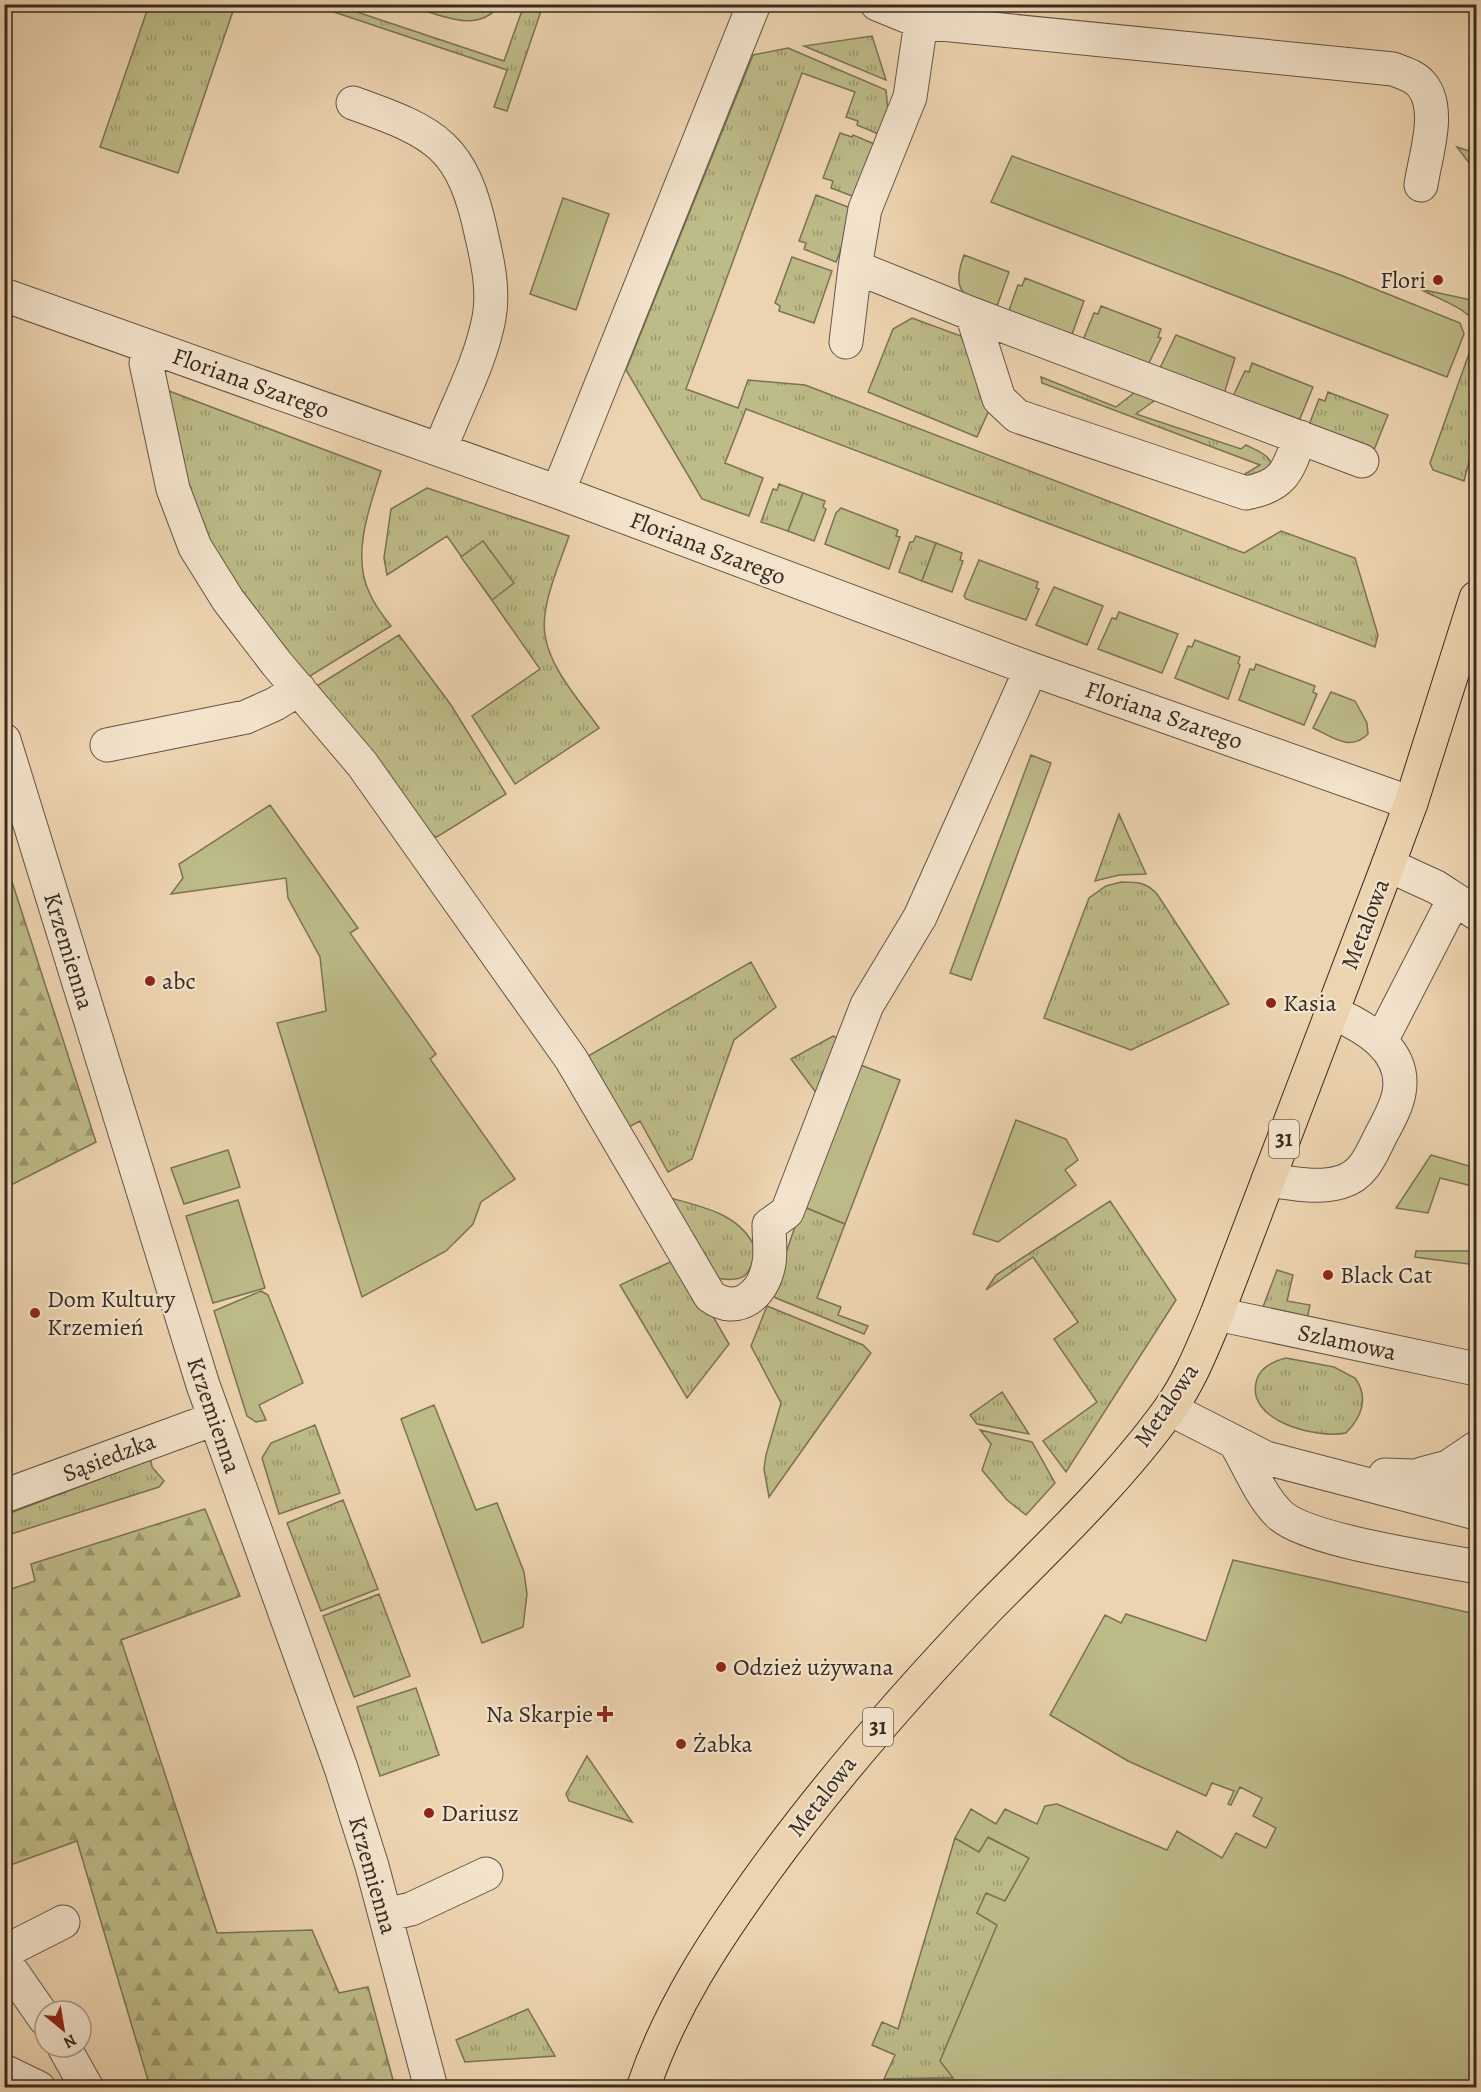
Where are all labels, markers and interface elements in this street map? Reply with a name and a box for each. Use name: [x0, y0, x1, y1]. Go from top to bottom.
place label: Flori: [1380, 264, 1426, 296]
marker: Flori: [1431, 273, 1445, 287]
street label: Floriana Szarego: [168, 340, 334, 426]
street label: Floriana Szarego: [625, 504, 791, 592]
street label: Floriana Szarego: [1081, 673, 1247, 757]
street label: Metalowa: [1333, 873, 1397, 974]
street label: Krzemienna: [36, 888, 102, 1014]
place label: abc: [162, 965, 196, 997]
marker: abc: [143, 974, 157, 988]
place label: Kasia: [1283, 987, 1337, 1019]
marker: Kasia: [1264, 996, 1278, 1010]
road number: 31: [1269, 1120, 1299, 1158]
place label: Black Cat: [1340, 1259, 1432, 1291]
marker: Black Cat: [1321, 1268, 1335, 1282]
place label: Dom Kultury Krzemień: [47, 1283, 175, 1343]
marker: Dom Kultury Krzemień: [28, 1306, 42, 1320]
street label: Szlamowa: [1295, 1316, 1400, 1368]
street label: Krzemienna: [179, 1353, 249, 1478]
street label: Metalowa: [1126, 1356, 1206, 1453]
street label: Sąsiedzka: [58, 1424, 161, 1489]
place label: Odzież używana: [733, 1651, 894, 1683]
marker: Odzież używana: [714, 1660, 728, 1674]
place label: Na Skarpie: [486, 1698, 593, 1730]
marker: Na Skarpie: [598, 1707, 612, 1721]
road number: 31: [863, 1708, 893, 1746]
place label: Żabka: [693, 1728, 753, 1760]
marker: Żabka: [674, 1737, 688, 1751]
street label: Metalowa: [780, 1748, 864, 1843]
place label: Dariusz: [441, 1797, 519, 1829]
marker: Dariusz: [422, 1806, 436, 1820]
street label: Krzemienna: [341, 1812, 405, 1938]
north arrow: [33, 1999, 93, 2059]
text: N: [59, 2029, 81, 2054]

